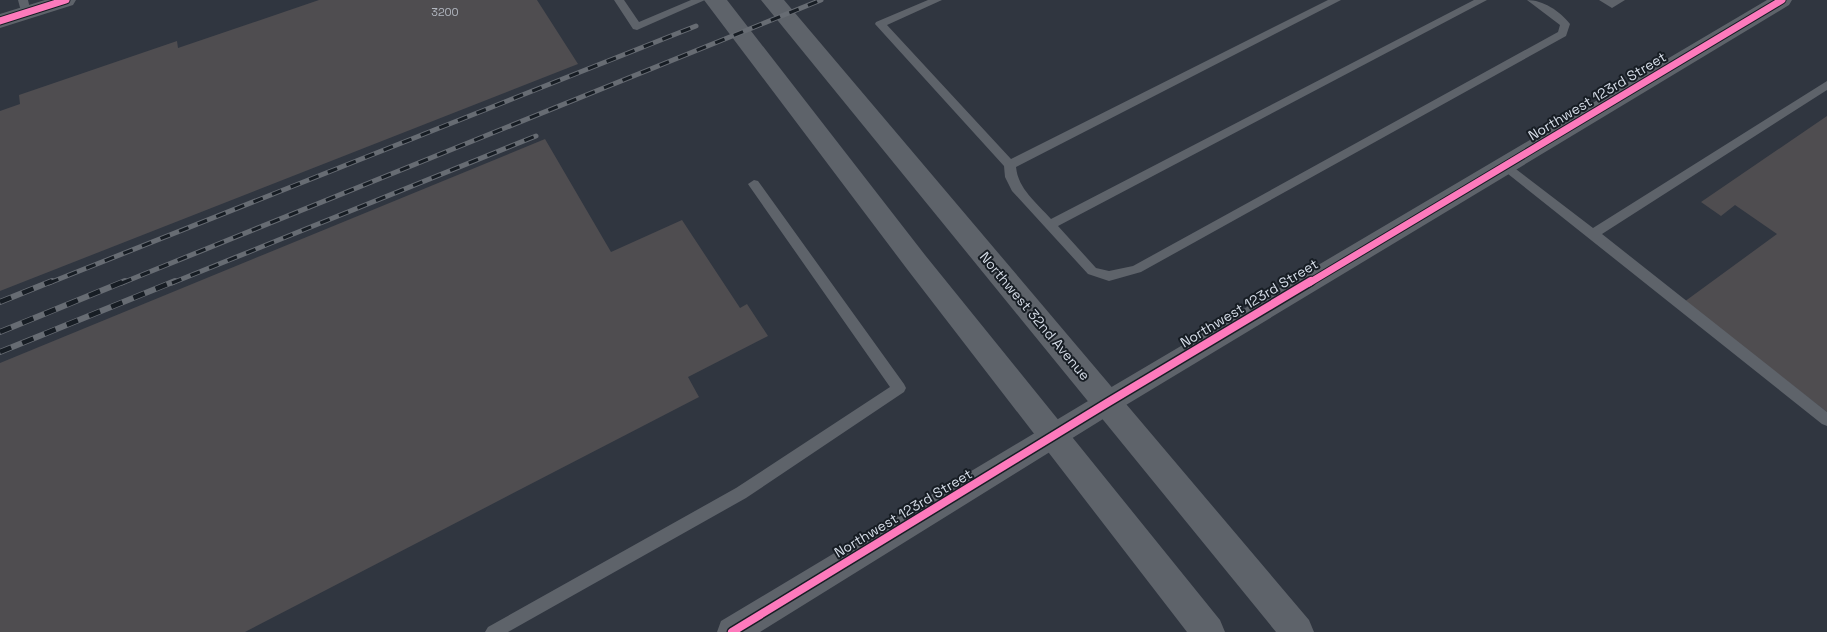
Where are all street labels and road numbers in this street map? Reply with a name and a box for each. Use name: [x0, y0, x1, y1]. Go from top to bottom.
street label: Northwest 123rd Street: [1525, 48, 1669, 144]
street label: Northwest 32nd Avenue: [976, 248, 1094, 384]
street label: Northwest 123rd Street: [1177, 255, 1321, 351]
street label: Northwest 123rd Street: [831, 465, 975, 561]

